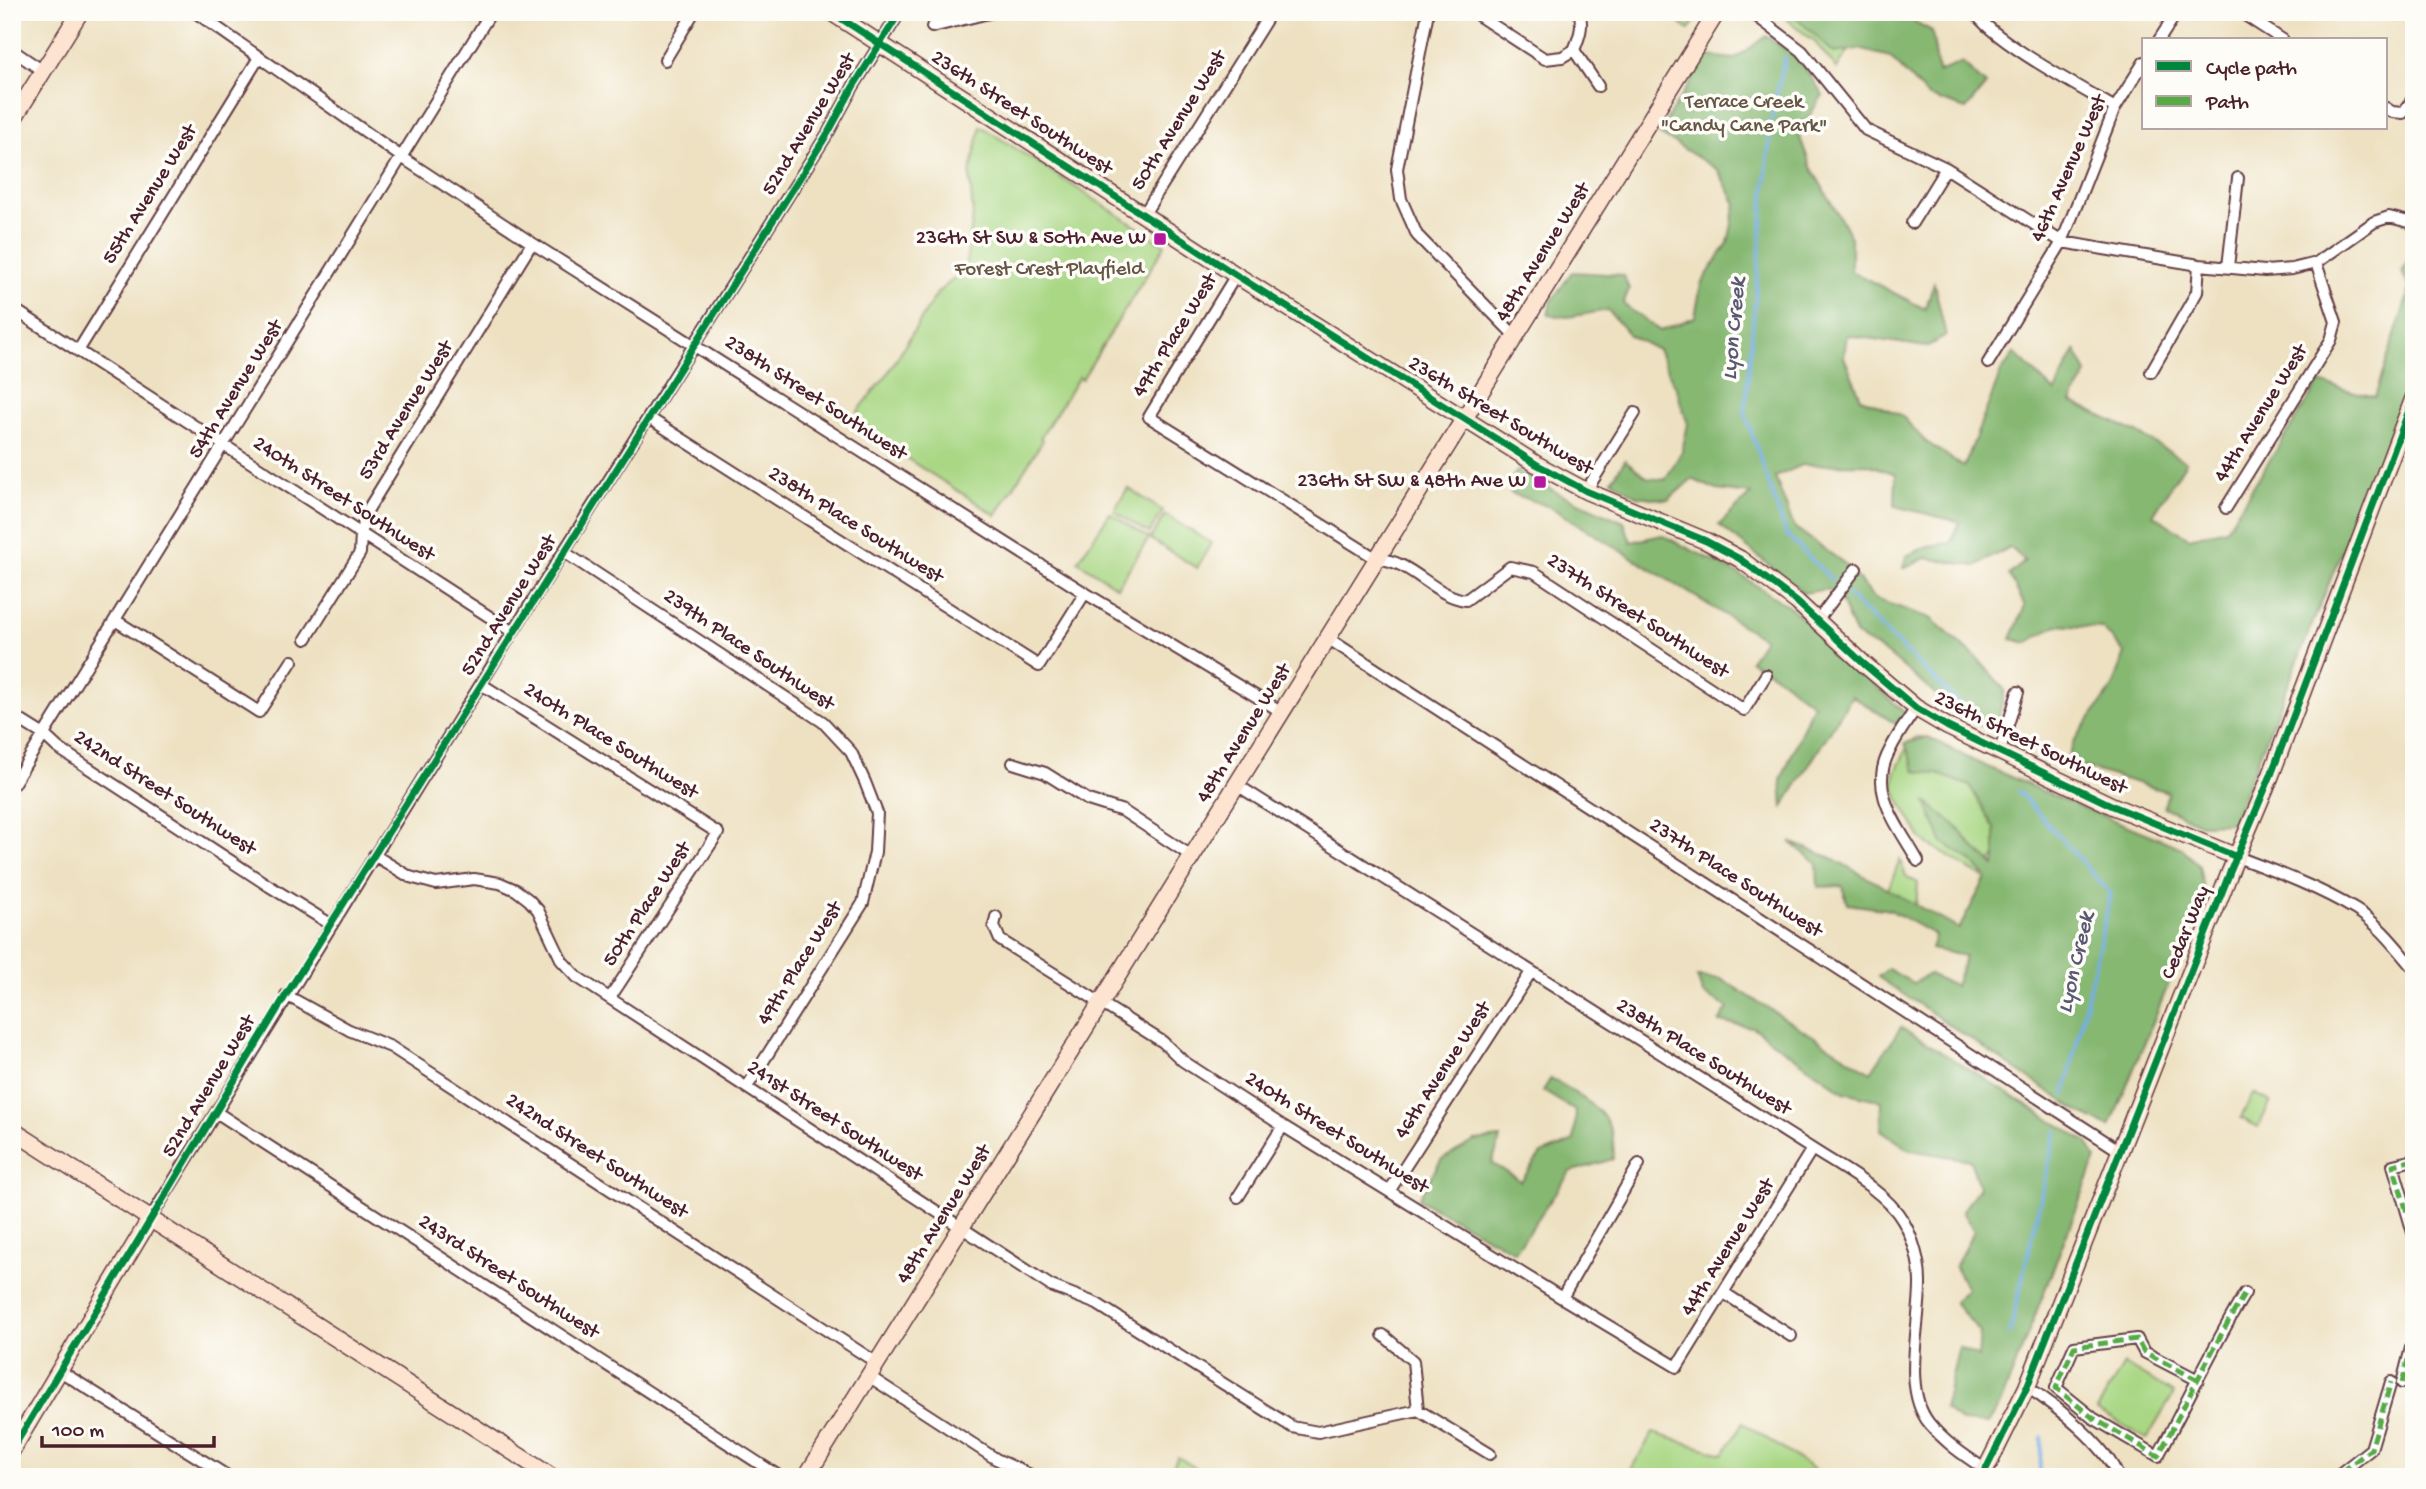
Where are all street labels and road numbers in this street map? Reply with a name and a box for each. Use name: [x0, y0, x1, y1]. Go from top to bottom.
street label: 50th Avenue West: [1127, 44, 1235, 196]
street label: 236th Street Southwest: [926, 46, 1118, 183]
street label: 52nd Avenue West: [758, 47, 864, 201]
street label: 46th Avenue West: [2026, 89, 2115, 246]
street label: 55th Avenue West: [98, 118, 205, 269]
street label: 48th Avenue West: [1491, 177, 1598, 327]
street label: 49th Place West: [1128, 267, 1225, 402]
street label: 54th Avenue West: [184, 314, 291, 464]
street label: 238th Street Southwest: [719, 331, 913, 469]
street label: 53rd Avenue West: [354, 335, 461, 485]
street label: 44th Avenue West: [2210, 338, 2316, 488]
street label: 236th Street Southwest: [1403, 352, 1599, 483]
street label: 240th Street Southwest: [247, 432, 441, 569]
street label: 238th Place Southwest: [763, 462, 949, 591]
street label: 52nd Avenue West: [457, 529, 565, 681]
street label: 237th Street Southwest: [1541, 549, 1735, 686]
street label: 239th Place Southwest: [658, 584, 840, 719]
street label: 48th Avenue West: [1192, 658, 1299, 808]
street label: 240th Place Southwest: [518, 678, 704, 807]
street label: 236th Street Southwest: [1930, 686, 2133, 803]
street label: 242nd Street Southwest: [68, 726, 262, 864]
street label: 237th Place Southwest: [1644, 814, 1828, 946]
street label: 50th Place West: [598, 836, 699, 972]
street label: Cedar Way: [2157, 883, 2217, 983]
street label: 49th Place West: [753, 895, 850, 1030]
street label: 238th Place Southwest: [1611, 994, 1797, 1123]
street label: 46th Avenue West: [1390, 996, 1499, 1144]
street label: 52nd Avenue West: [158, 1009, 264, 1163]
street label: 241st Street Southwest: [741, 1056, 929, 1190]
street label: 240th Street Southwest: [1240, 1067, 1434, 1202]
street label: 242nd Street Southwest: [500, 1089, 694, 1227]
street label: 48th Avenue West: [892, 1139, 999, 1289]
street label: 44th Avenue West: [1677, 1172, 1783, 1322]
street label: 243rd Street Southwest: [413, 1210, 605, 1347]

